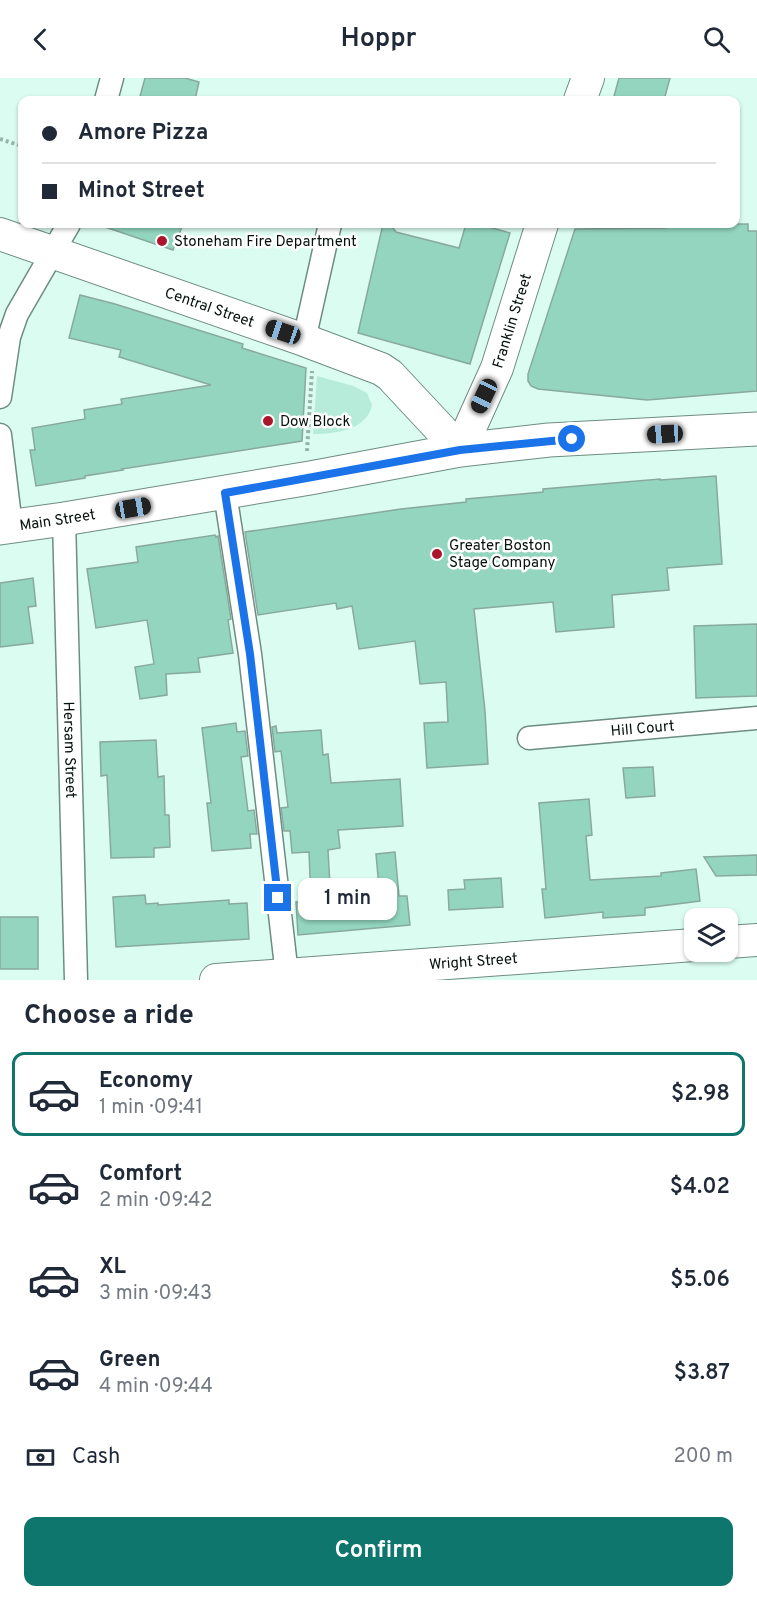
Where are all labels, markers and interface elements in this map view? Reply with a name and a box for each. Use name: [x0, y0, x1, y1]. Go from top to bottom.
text: Hoppr: [341, 22, 416, 56]
icon: back: [24, 23, 57, 56]
icon: search: [700, 23, 733, 56]
text: Amore Pizza: [78, 120, 208, 147]
text: Minot Street: [78, 178, 205, 205]
place label: Stoneham Fire Department: [174, 233, 357, 252]
marker: Stoneham Fire Department: [155, 234, 169, 248]
street label: Franklin Street: [489, 271, 537, 371]
street label: Central Street: [162, 284, 256, 333]
car: [263, 318, 303, 346]
car: [468, 376, 500, 416]
place label: Dow Block: [280, 413, 350, 432]
marker: Dow Block: [261, 414, 275, 428]
car: [647, 424, 683, 444]
route start: [558, 425, 585, 452]
car: [114, 496, 152, 520]
street label: Main Street: [18, 506, 97, 536]
place label: Greater Boston Stage Company: [449, 537, 556, 573]
marker: Greater Boston Stage Company: [430, 547, 444, 561]
street label: Hersam Street: [58, 701, 79, 799]
street label: Hill Court: [610, 717, 675, 742]
callout: 1 min: [299, 877, 398, 919]
route end: [264, 884, 291, 911]
text: 1 min: [324, 886, 371, 912]
map controls: [684, 908, 738, 962]
button: layers: [684, 908, 738, 962]
street label: Wright Street: [429, 950, 518, 975]
text: Choose a ride: [24, 999, 194, 1033]
icon: car: [27, 1067, 81, 1121]
text: Economy: [99, 1068, 193, 1095]
text: $2.98: [671, 1081, 730, 1108]
text: 1 min · 09:41: [99, 1095, 203, 1121]
icon: car: [27, 1160, 81, 1214]
text: Comfort: [99, 1161, 182, 1188]
text: $4.02: [670, 1174, 730, 1201]
text: 2 min · 09:42: [99, 1188, 213, 1214]
icon: car: [27, 1253, 81, 1307]
text: XL: [99, 1254, 126, 1281]
text: $5.06: [670, 1267, 730, 1294]
text: 3 min · 09:43: [99, 1281, 212, 1307]
icon: car: [27, 1346, 81, 1400]
text: Green: [99, 1347, 161, 1374]
text: $3.87: [674, 1360, 730, 1387]
text: 4 min · 09:44: [99, 1374, 213, 1400]
icon: cash: [24, 1441, 57, 1474]
text: Cash: [72, 1444, 121, 1471]
text: 200 m: [674, 1444, 733, 1470]
button: Confirm: [24, 1517, 733, 1586]

